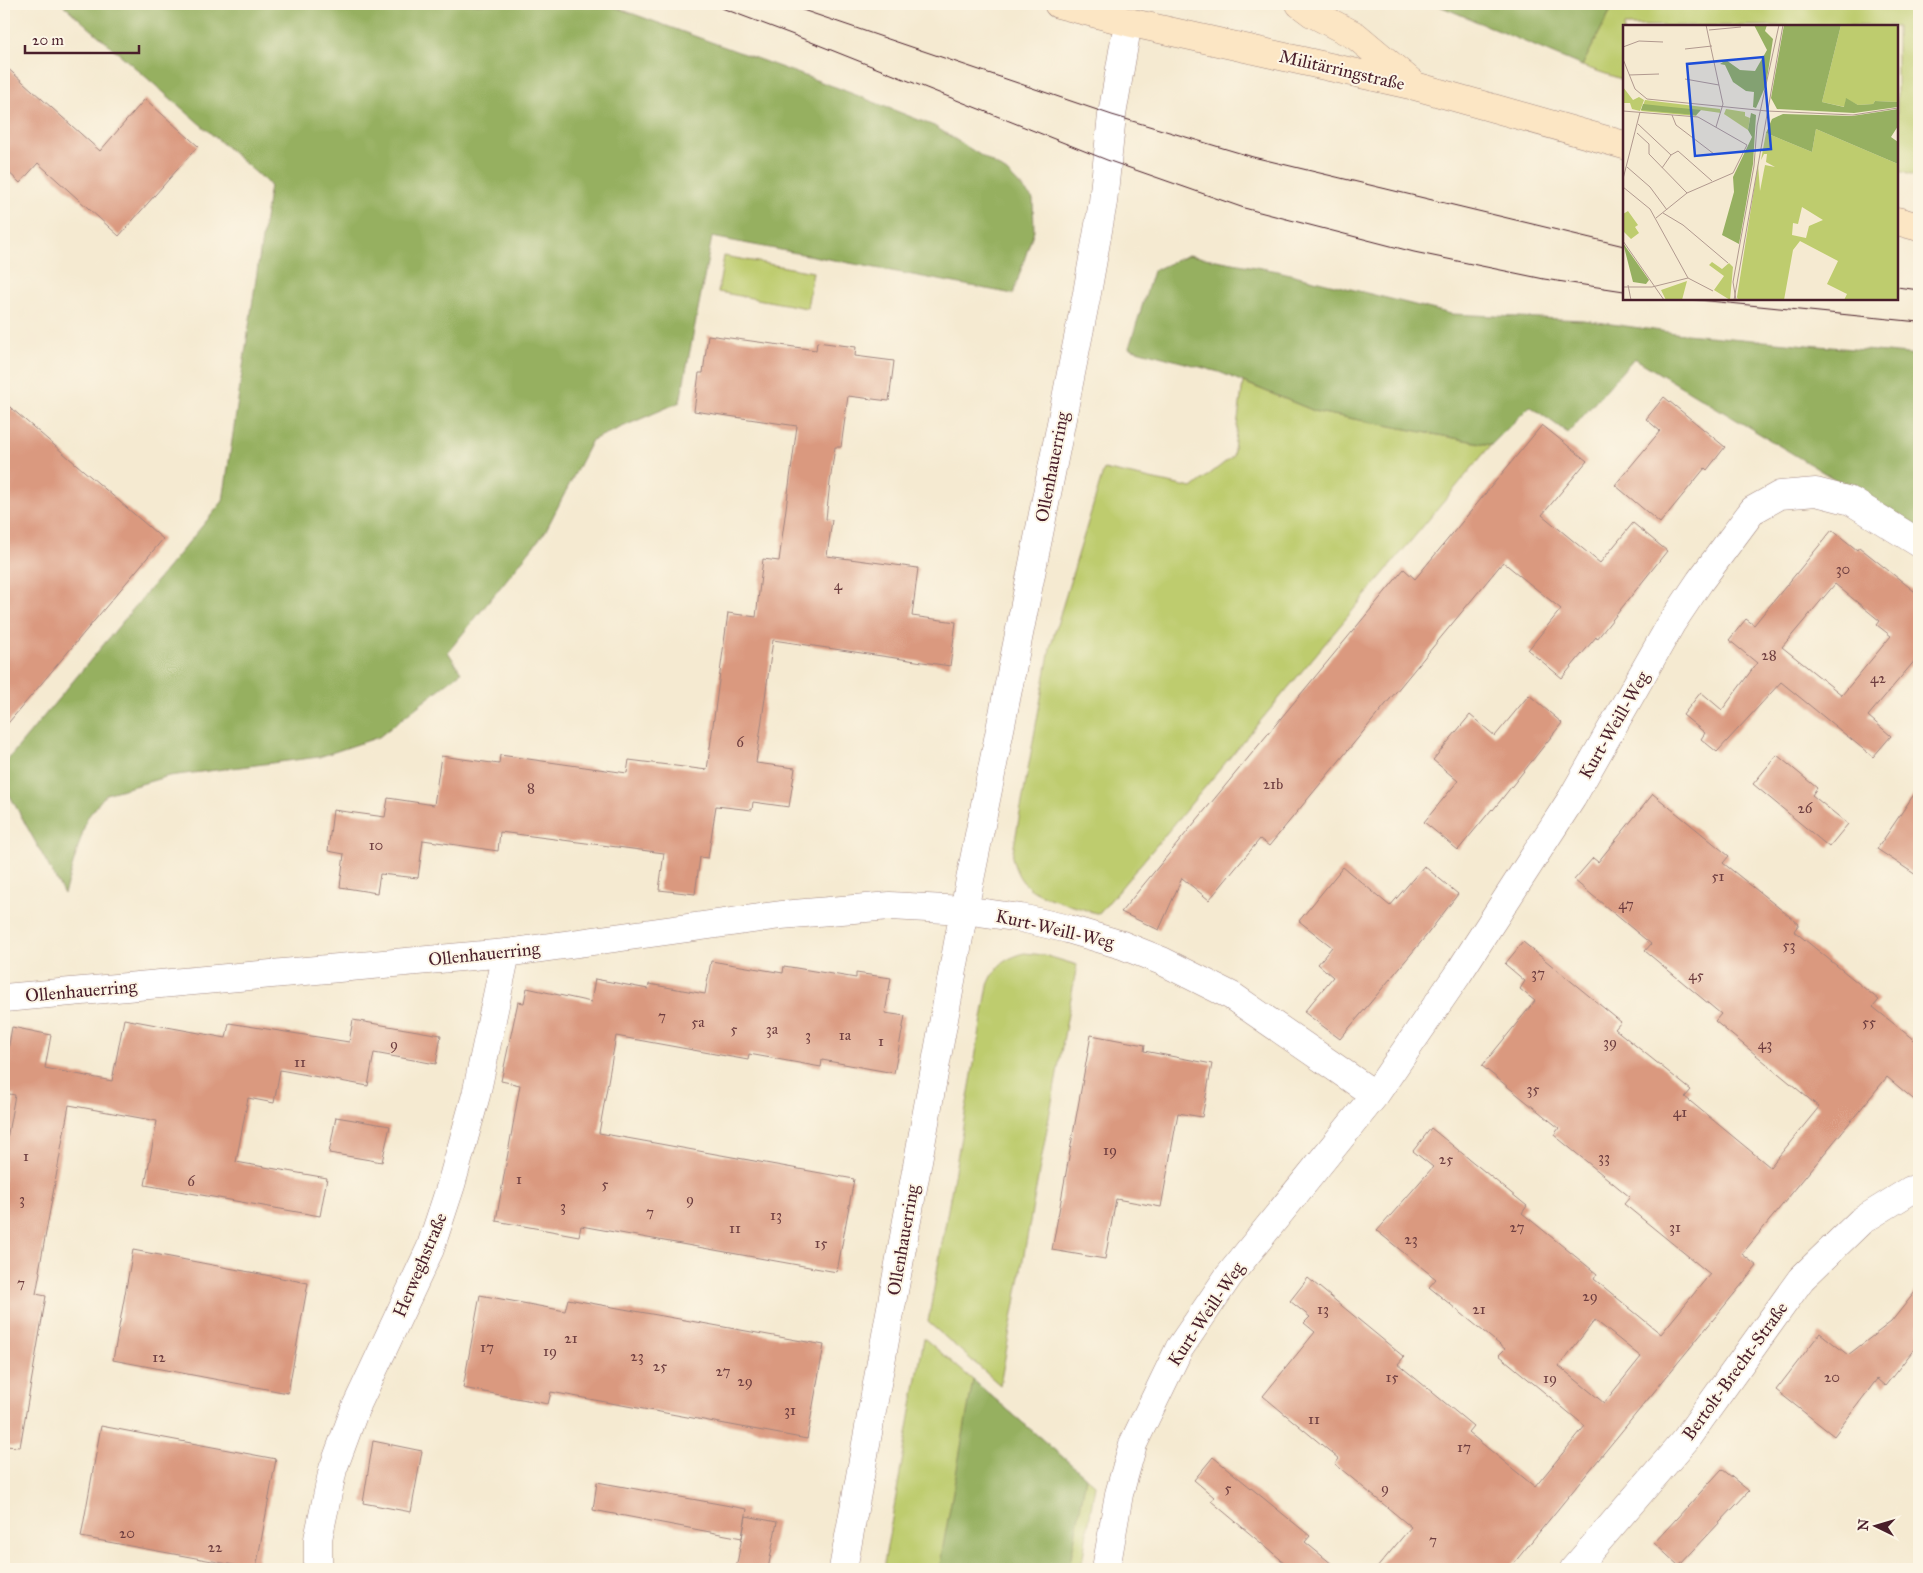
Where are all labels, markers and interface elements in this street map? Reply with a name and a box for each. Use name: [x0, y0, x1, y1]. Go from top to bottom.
scale bar: [25, 22, 139, 54]
inset map: [1623, 25, 1898, 300]
text: 20 m: [32, 31, 64, 49]
street label: Militärringstraße: [1277, 45, 1407, 96]
street label: Ollenhauerring: [1031, 409, 1075, 524]
house number: 30: [1836, 560, 1850, 578]
house number: 4: [834, 576, 843, 594]
house number: 28: [1761, 646, 1777, 664]
street label: Kurt-Weill-Weg: [1574, 667, 1655, 783]
house number: 42: [1870, 669, 1886, 687]
house number: 6: [736, 733, 745, 751]
house number: 21b: [1263, 775, 1283, 793]
house number: 8: [527, 779, 535, 797]
house number: 26: [1797, 799, 1814, 817]
house number: 10: [369, 836, 383, 854]
house number: 51: [1712, 867, 1725, 885]
house number: 47: [1618, 895, 1634, 913]
street label: Kurt-Weill-Weg: [993, 905, 1117, 954]
house number: 53: [1783, 936, 1795, 954]
street label: Ollenhauerring: [427, 937, 542, 972]
house number: 37: [1531, 964, 1545, 982]
house number: 45: [1688, 966, 1704, 984]
street label: Ollenhauerring: [24, 975, 138, 1008]
house number: 7: [658, 1007, 666, 1025]
house number: 5a: [691, 1013, 705, 1031]
house number: 55: [1862, 1013, 1876, 1031]
house number: 5: [731, 1020, 738, 1038]
house number: 3a: [766, 1020, 779, 1038]
house number: 3: [805, 1026, 811, 1044]
house number: 1a: [839, 1026, 852, 1044]
house number: 1: [878, 1032, 884, 1050]
house number: 39: [1603, 1033, 1617, 1051]
house number: 9: [390, 1035, 398, 1053]
house number: 43: [1758, 1035, 1772, 1053]
house number: 11: [294, 1053, 306, 1071]
house number: 35: [1527, 1080, 1540, 1098]
house number: 41: [1673, 1103, 1687, 1121]
house number: 19: [1103, 1141, 1117, 1159]
house number: 1: [23, 1147, 29, 1165]
house number: 33: [1598, 1148, 1610, 1166]
house number: 25: [1439, 1150, 1453, 1168]
house number: 1: [516, 1170, 522, 1188]
house number: 6: [187, 1172, 196, 1190]
house number: 5: [602, 1175, 609, 1193]
street label: Ollenhauerring: [882, 1182, 925, 1297]
house number: 3: [19, 1190, 25, 1208]
house number: 9: [686, 1190, 694, 1208]
house number: 3: [560, 1197, 566, 1215]
house number: 7: [646, 1203, 654, 1221]
house number: 13: [770, 1206, 782, 1224]
street label: Herweghstraße: [388, 1209, 453, 1321]
house number: 27: [1510, 1218, 1525, 1236]
house number: 31: [1669, 1218, 1681, 1236]
house number: 11: [729, 1219, 741, 1237]
house number: 23: [1404, 1230, 1418, 1248]
house number: 15: [815, 1234, 827, 1252]
street label: Kurt-Weill-Weg: [1163, 1257, 1250, 1371]
house number: 7: [17, 1274, 25, 1292]
house number: 29: [1582, 1287, 1598, 1305]
street label: Bertolt-Brecht-Straße: [1678, 1298, 1792, 1444]
house number: 13: [1317, 1300, 1329, 1318]
house number: 21: [1472, 1300, 1486, 1318]
house number: 21: [564, 1329, 578, 1347]
house number: 17: [480, 1338, 494, 1356]
house number: 19: [543, 1342, 557, 1360]
house number: 23: [630, 1347, 644, 1365]
house number: 12: [152, 1348, 166, 1366]
house number: 25: [653, 1357, 667, 1375]
house number: 27: [716, 1362, 731, 1380]
house number: 15: [1386, 1368, 1398, 1386]
house number: 20: [1824, 1368, 1840, 1386]
house number: 19: [1543, 1369, 1557, 1387]
house number: 29: [737, 1372, 753, 1390]
house number: 31: [784, 1401, 796, 1419]
house number: 11: [1308, 1410, 1320, 1428]
house number: 17: [1457, 1438, 1471, 1456]
house number: 5: [1225, 1479, 1232, 1497]
house number: 9: [1381, 1479, 1389, 1497]
north arrow: [1850, 1500, 1900, 1550]
text: N: [1855, 1518, 1873, 1532]
house number: 20: [119, 1524, 135, 1542]
house number: 7: [1429, 1531, 1437, 1549]
house number: 22: [208, 1538, 223, 1556]

